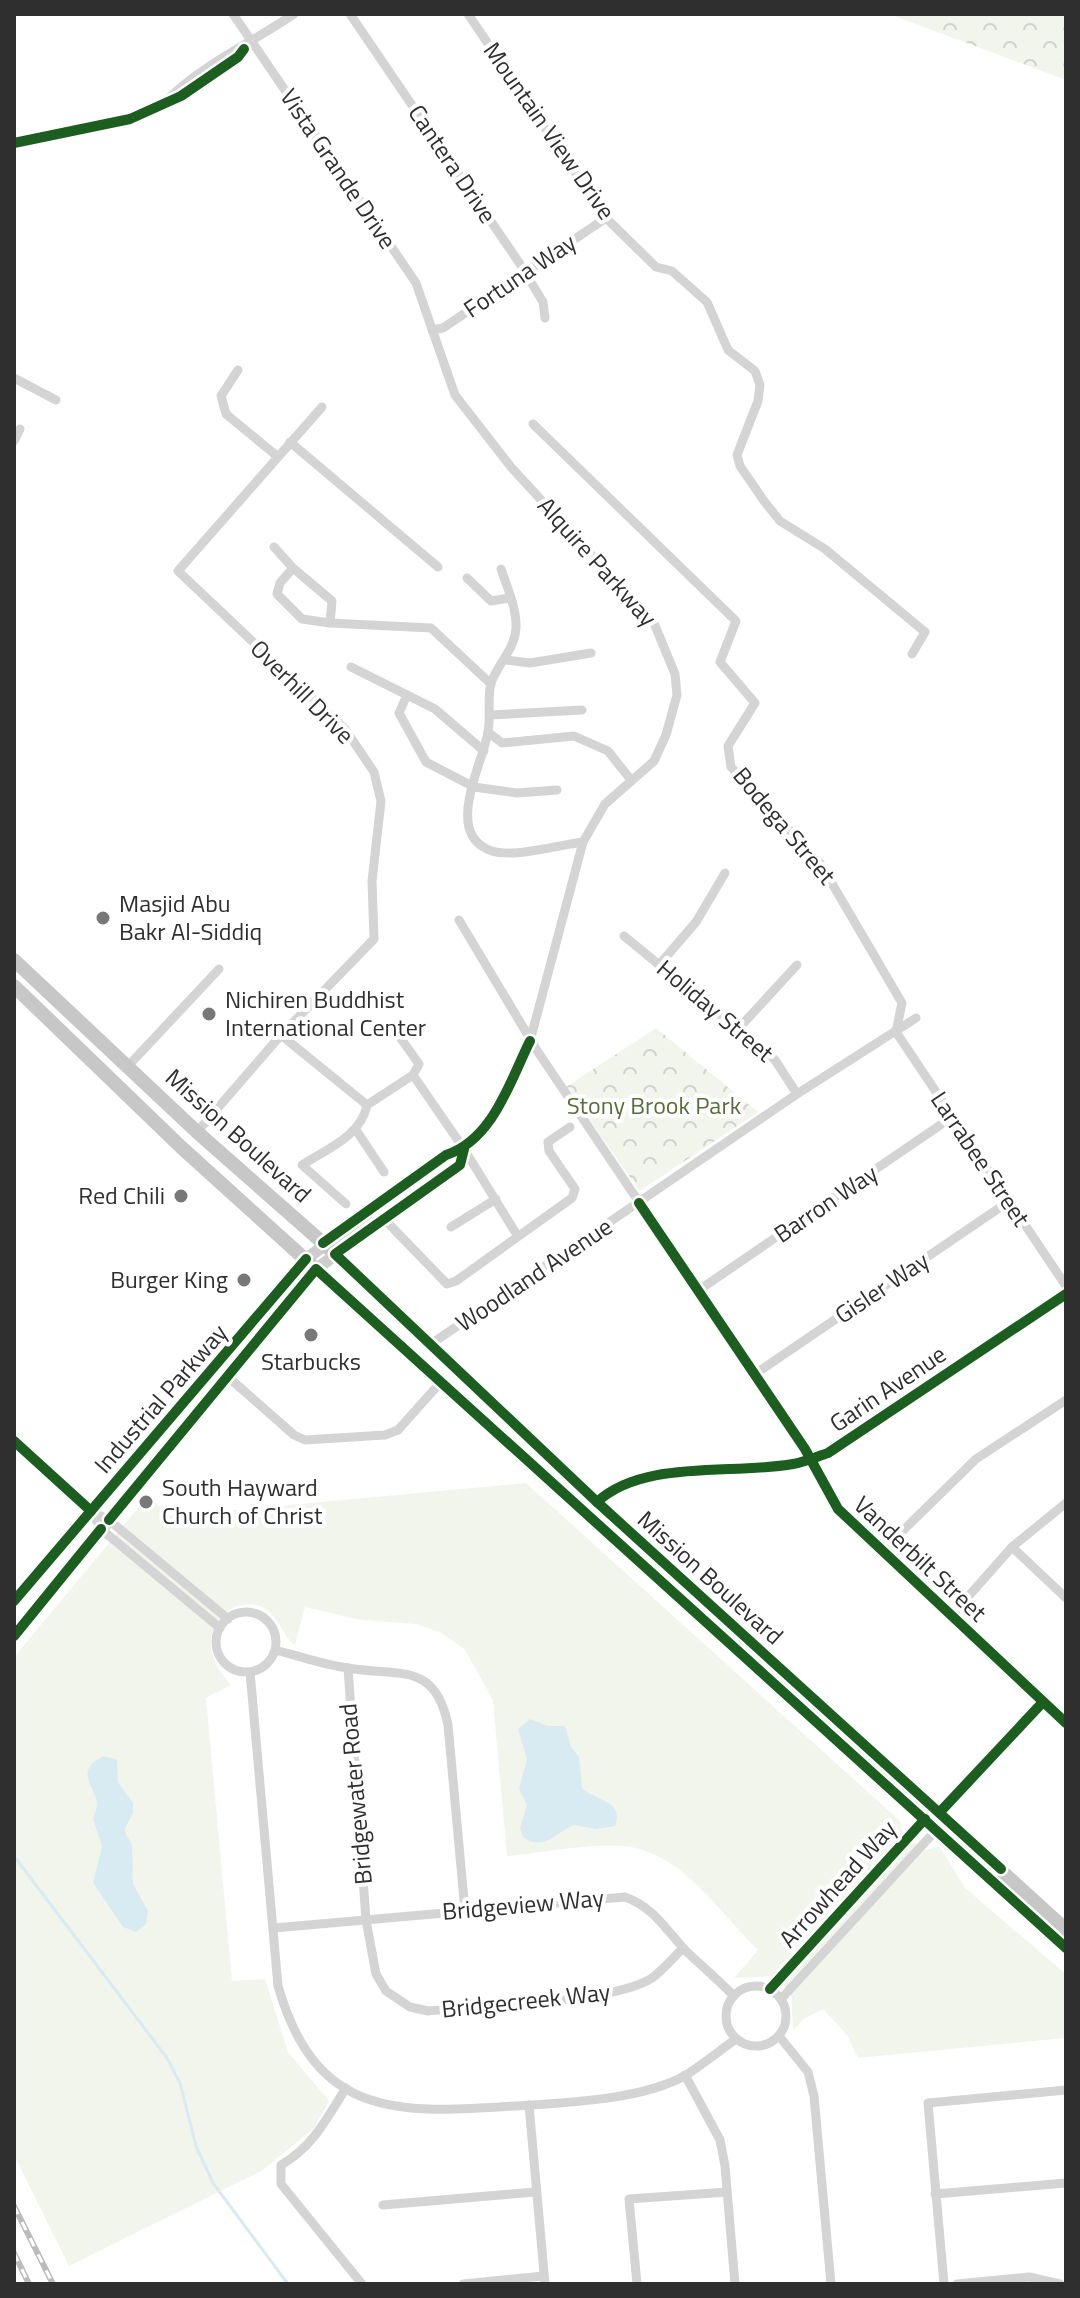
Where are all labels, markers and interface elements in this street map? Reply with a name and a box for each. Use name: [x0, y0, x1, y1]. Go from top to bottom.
street label: Mountain View Drive: [475, 34, 625, 227]
street label: Vista Grande Drive: [272, 81, 406, 256]
street label: Cantera Drive: [400, 97, 506, 230]
street label: Fortuna Way: [456, 224, 583, 326]
street label: Alquire Parkway: [530, 489, 666, 634]
street label: Overhill Drive: [242, 631, 363, 752]
street label: Bodega Street: [725, 759, 845, 892]
place label: Masjid Abu Bakr Al-Siddiq: [119, 885, 262, 949]
marker: Masjid Abu Bakr Al-Siddiq: [94, 909, 112, 927]
street label: Holiday Street: [649, 951, 782, 1070]
place label: Nichiren Buddhist International Center: [225, 981, 426, 1045]
marker: Nichiren Buddhist International Center: [200, 1005, 218, 1023]
street label: Mission Boulevard: [158, 1060, 320, 1211]
street label: Larrabee Street: [922, 1084, 1040, 1234]
park label: Stony Brook Park: [567, 1087, 742, 1123]
street label: Barron Way: [766, 1155, 885, 1251]
place label: Red Chili: [78, 1177, 165, 1213]
marker: Red Chili: [172, 1187, 190, 1205]
street label: Woodland Avenue: [448, 1208, 619, 1340]
street label: Gisler Way: [827, 1242, 936, 1332]
place label: Burger King: [110, 1261, 228, 1297]
marker: Burger King: [235, 1271, 253, 1289]
street label: Industrial Parkway: [85, 1315, 236, 1481]
marker: Starbucks: [302, 1326, 320, 1344]
street label: Garin Avenue: [822, 1336, 953, 1440]
place label: Starbucks: [261, 1343, 361, 1379]
place label: South Hayward Church of Christ: [162, 1469, 323, 1533]
street label: Vanderbilt Street: [846, 1487, 996, 1630]
marker: South Hayward Church of Christ: [137, 1493, 155, 1511]
street label: Mission Boulevard: [630, 1502, 792, 1653]
street label: Bridgewater Road: [329, 1702, 381, 1886]
street label: Arrowhead Way: [770, 1811, 905, 1955]
street label: Bridgeview Way: [441, 1879, 606, 1929]
street label: Bridgecreek Way: [440, 1973, 612, 2027]

